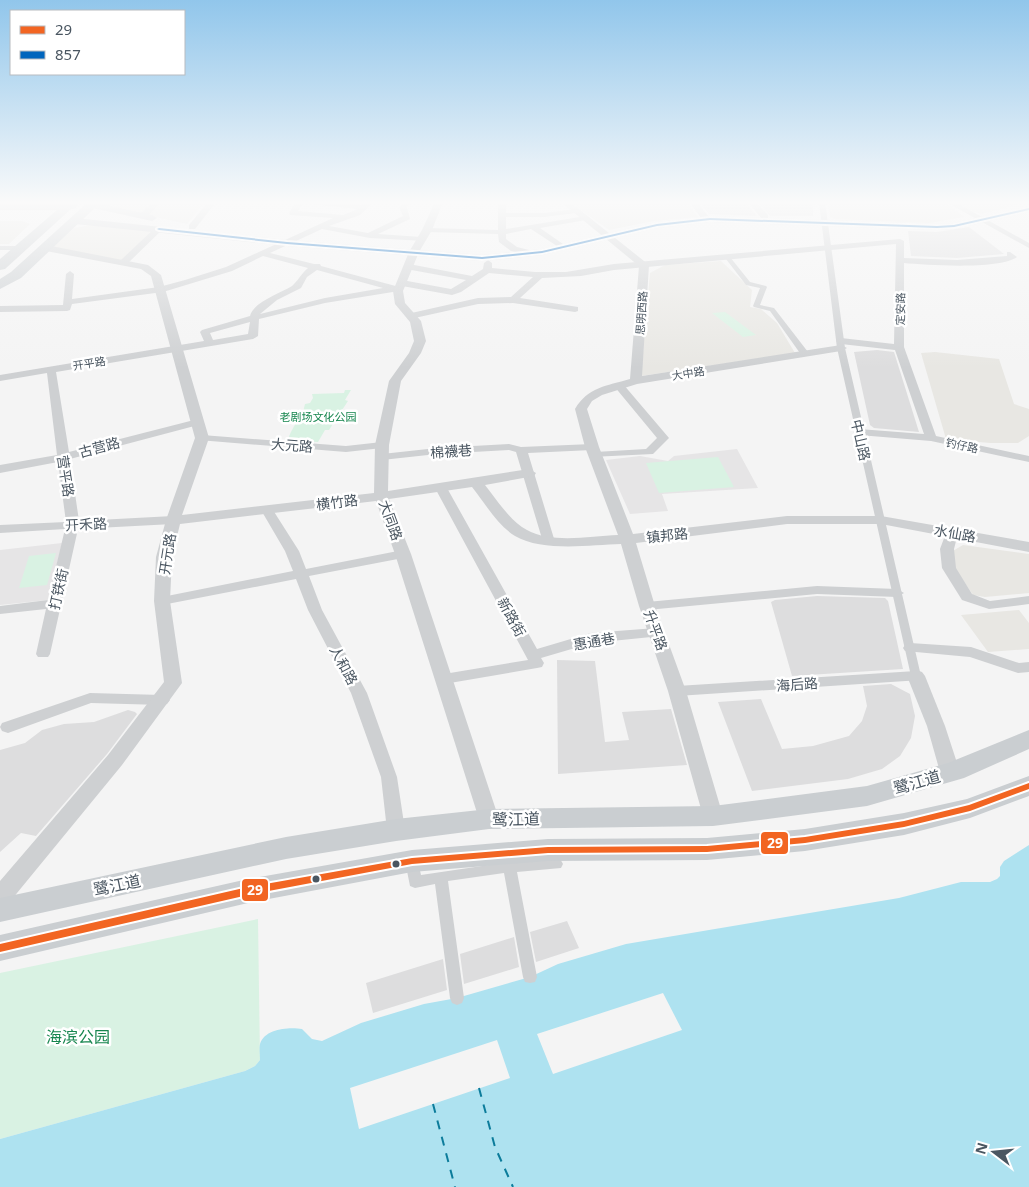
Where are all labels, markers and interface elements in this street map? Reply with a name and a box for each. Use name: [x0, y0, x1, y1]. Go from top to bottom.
legend: [10, 10, 185, 75]
text: 29: [55, 19, 72, 39]
text: 857: [55, 44, 81, 64]
street label: 思明西路: [632, 291, 650, 335]
street label: 定安路: [892, 292, 908, 326]
street label: 开平路: [72, 353, 106, 373]
street label: 大中路: [671, 363, 705, 383]
park label: 老剧场文化公园: [280, 409, 357, 424]
street label: 中山路: [847, 417, 875, 463]
street label: 古营路: [76, 432, 122, 462]
street label: 大元路: [270, 434, 314, 456]
street label: 钓仔路: [944, 434, 980, 456]
street label: 棉襪巷: [429, 440, 473, 462]
street label: 营平路: [53, 454, 79, 498]
street label: 横竹路: [315, 490, 359, 514]
street label: 大同路: [375, 497, 407, 543]
street label: 开禾路: [65, 513, 107, 535]
street label: 水仙路: [933, 520, 977, 546]
street label: 镇邦路: [645, 523, 689, 547]
street label: 开元路: [154, 532, 180, 576]
street label: 打铁街: [44, 566, 72, 612]
street label: 新路街: [494, 594, 530, 640]
street label: 升平路: [640, 607, 672, 653]
street label: 惠通巷: [572, 628, 616, 654]
street label: 人和路: [326, 642, 362, 688]
street label: 海后路: [775, 673, 819, 695]
street label: 鹭江道: [891, 765, 943, 799]
street label: 鹭江道: [492, 808, 540, 830]
line badge: 29: [760, 831, 789, 855]
text: 29: [767, 833, 783, 852]
unlabelled marker: [391, 859, 401, 869]
street label: 鹭江道: [91, 869, 143, 901]
unlabelled marker: [311, 874, 321, 884]
line badge: 29: [241, 878, 269, 902]
text: 29: [247, 880, 263, 899]
park label: 海滨公园: [46, 1026, 110, 1048]
north arrow: [969, 1127, 1019, 1177]
text: N: [970, 1140, 992, 1156]

